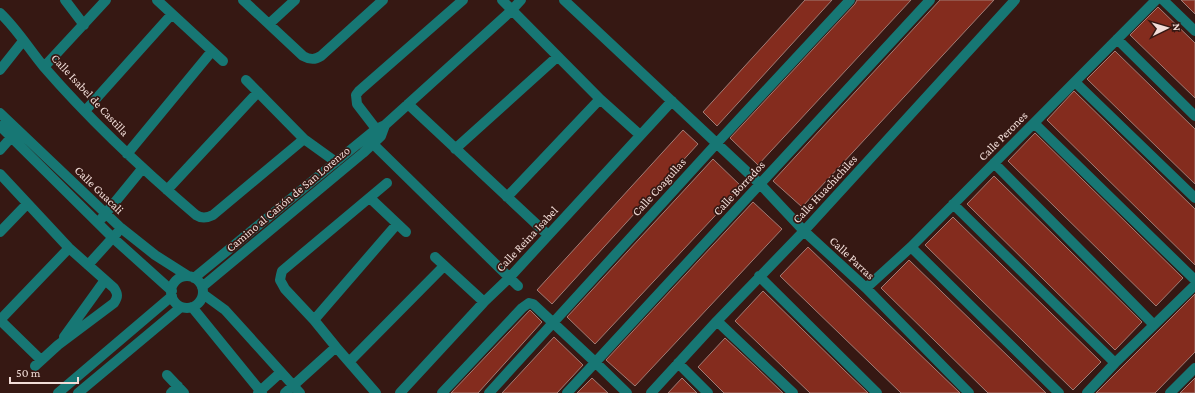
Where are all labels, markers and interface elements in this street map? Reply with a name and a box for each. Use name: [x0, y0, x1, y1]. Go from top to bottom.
north arrow: [1147, 8, 1187, 48]
text: N: [1171, 23, 1183, 32]
street label: Calle Isabel de Castilla: [48, 51, 132, 139]
street label: Calle Perones: [975, 108, 1031, 164]
street label: Camino al Cañón de San Lorenzo: [223, 143, 353, 255]
street label: Calle Huachichiles: [790, 152, 860, 226]
street label: Calle Coagullas: [629, 155, 689, 219]
street label: Calle Borrados: [710, 158, 768, 218]
street label: Calle Guacali: [72, 163, 126, 217]
street label: Calle Reina Isabel: [493, 203, 561, 275]
street label: Calle Parras: [827, 234, 878, 283]
scale bar: [10, 359, 78, 385]
text: 50 m: [16, 366, 41, 380]

